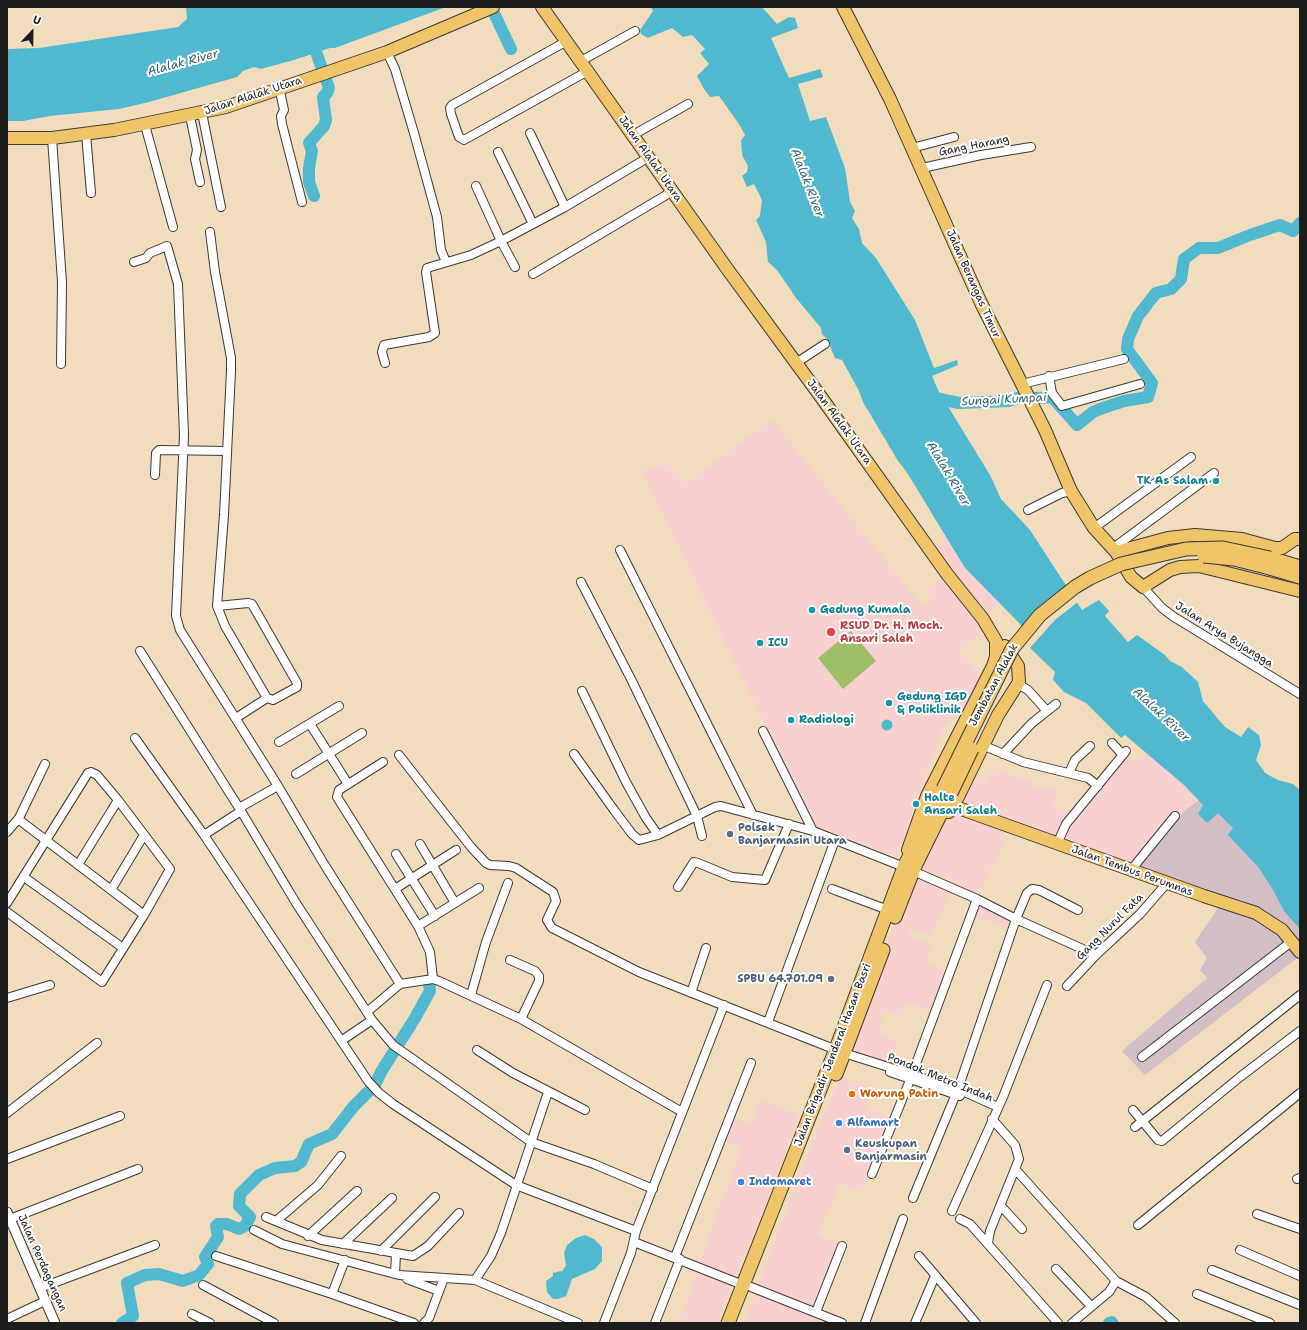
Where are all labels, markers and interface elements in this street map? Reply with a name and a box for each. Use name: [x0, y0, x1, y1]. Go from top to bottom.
north arrow: [12, 12, 52, 52]
text: U: [30, 12, 43, 29]
water label: Alalak River: [146, 47, 220, 79]
street label: Jalan Alalak Utara: [202, 74, 304, 118]
street label: Jalan Alalak Utara: [615, 113, 685, 205]
street label: Gang Harang: [938, 133, 1010, 159]
water label: Alalak River: [787, 146, 827, 220]
street label: Jalan Berangas Timur: [943, 228, 1003, 340]
street label: Jalan Alalak Utara: [804, 377, 874, 467]
water label: Sungai Kumpai: [961, 391, 1047, 409]
water label: Alalak River: [923, 439, 973, 509]
place label: TK As Salam: [1137, 474, 1208, 488]
marker: TK As Salam: [1211, 476, 1221, 486]
street label: Jalan Arya Bujangga: [1173, 600, 1275, 670]
place label: Gedung Kumala: [820, 603, 910, 617]
marker: Gedung Kumala: [807, 605, 817, 615]
place label: RSUD Dr. H. Moch. Ansari Saleh: [840, 619, 943, 645]
marker: RSUD Dr. H. Moch. Ansari Saleh: [825, 626, 837, 638]
place label: ICU: [768, 636, 788, 650]
marker: ICU: [755, 638, 765, 648]
street label: Jembatan Alalak: [967, 641, 1021, 729]
water label: Alalak River: [1129, 685, 1193, 745]
place label: Gedung IGD & Poliklinik: [897, 690, 967, 716]
marker: Gedung IGD & Poliklinik: [884, 698, 894, 708]
place label: Radiologi: [799, 713, 854, 727]
marker: Radiologi: [786, 715, 796, 725]
place label: Halte Ansari Saleh: [924, 791, 997, 817]
marker: Halte Ansari Saleh: [911, 799, 921, 809]
place label: Polsek Banjarmasin Utara: [738, 821, 847, 847]
marker: Polsek Banjarmasin Utara: [725, 829, 735, 839]
street label: Jalan Tembus Perumnas: [1069, 843, 1195, 899]
street label: Gang Nurul Fata: [1074, 891, 1146, 963]
street label: Jalan Brigadir Jenderal Hasan Basri: [792, 962, 874, 1148]
place label: SPBU 64.701.09: [737, 972, 823, 986]
marker: SPBU 64.701.09: [826, 974, 836, 984]
street label: Pondok Metro Indah: [885, 1051, 995, 1105]
place label: Warung Patin: [860, 1087, 938, 1101]
marker: Warung Patin: [847, 1089, 857, 1099]
place label: Alfamart: [847, 1116, 899, 1130]
marker: Alfamart: [834, 1118, 844, 1128]
place label: Keuskupan Banjarmasin: [855, 1137, 927, 1163]
marker: Keuskupan Banjarmasin: [842, 1145, 852, 1155]
place label: Indomaret: [749, 1175, 811, 1189]
marker: Indomaret: [736, 1177, 746, 1187]
street label: Jalan Perdagangan: [15, 1212, 69, 1314]

